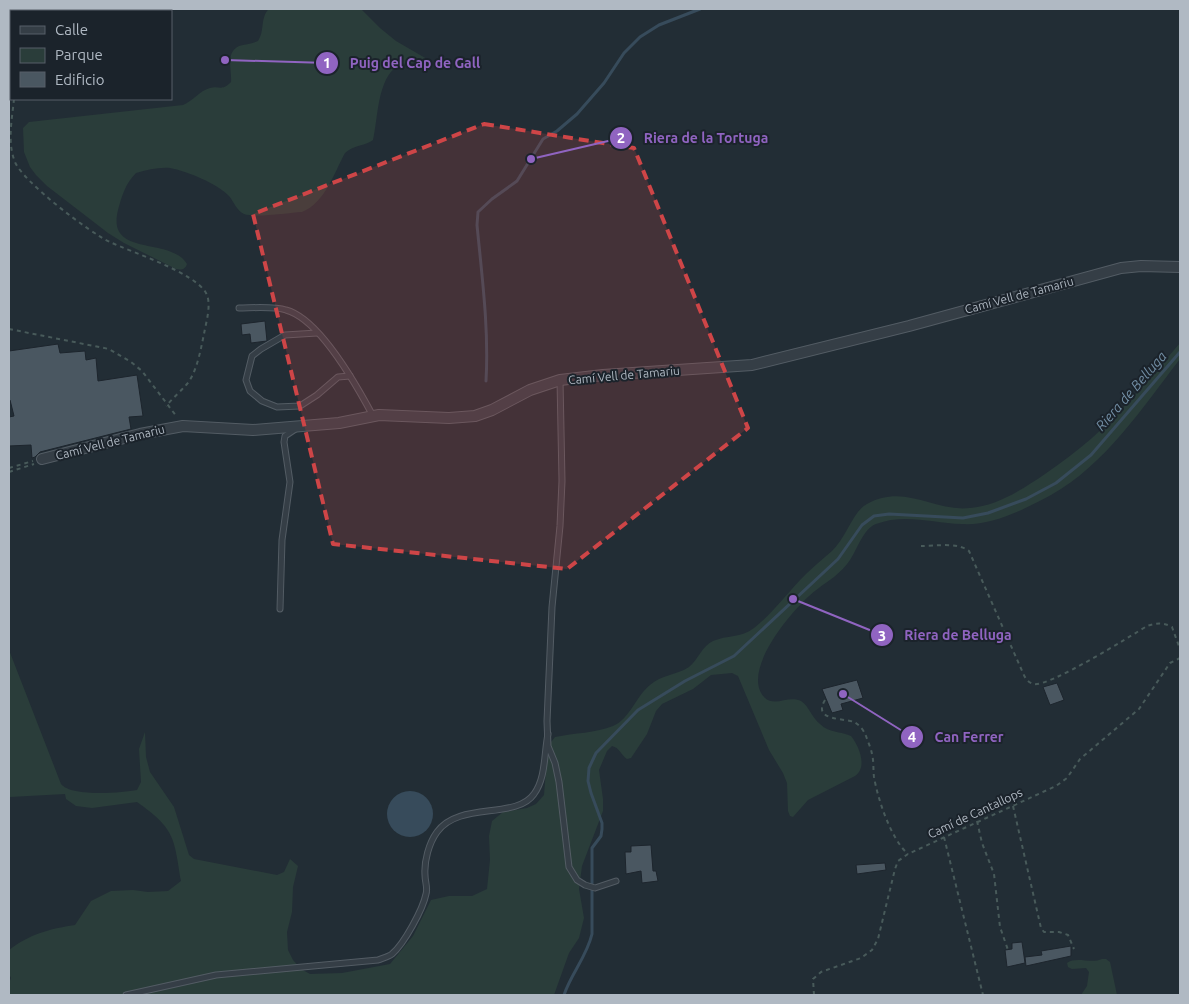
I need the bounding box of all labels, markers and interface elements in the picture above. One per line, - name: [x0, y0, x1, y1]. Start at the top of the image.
- legend: [10, 10, 172, 100]
- text: Calle: [55, 21, 88, 38]
- text: Parque: [55, 46, 103, 63]
- callout: Puig del Cap de Gall: [314, 48, 490, 77]
- text: 1: [323, 54, 331, 71]
- text: Puig del Cap de Gall: [350, 55, 480, 71]
- text: Edificio: [55, 71, 104, 88]
- callout: Riera de la Tortuga: [609, 123, 778, 152]
- text: 2: [617, 129, 625, 146]
- text: Riera de la Tortuga: [644, 130, 768, 146]
- street label: Camí Vell de Tamariu: [963, 274, 1075, 316]
- water label: Riera de Belluga: [1092, 348, 1170, 434]
- street label: Camí Vell de Tamariu: [568, 364, 680, 386]
- street label: Camí Vell de Tamariu: [54, 422, 166, 462]
- callout: Riera de Belluga: [870, 621, 1022, 650]
- text: 3: [878, 627, 886, 644]
- text: Riera de Belluga: [904, 627, 1012, 643]
- callout: Can Ferrer: [899, 723, 1013, 752]
- text: 4: [908, 728, 916, 745]
- text: Can Ferrer: [934, 729, 1004, 745]
- street label: Camí de Cantallops: [926, 785, 1024, 841]

